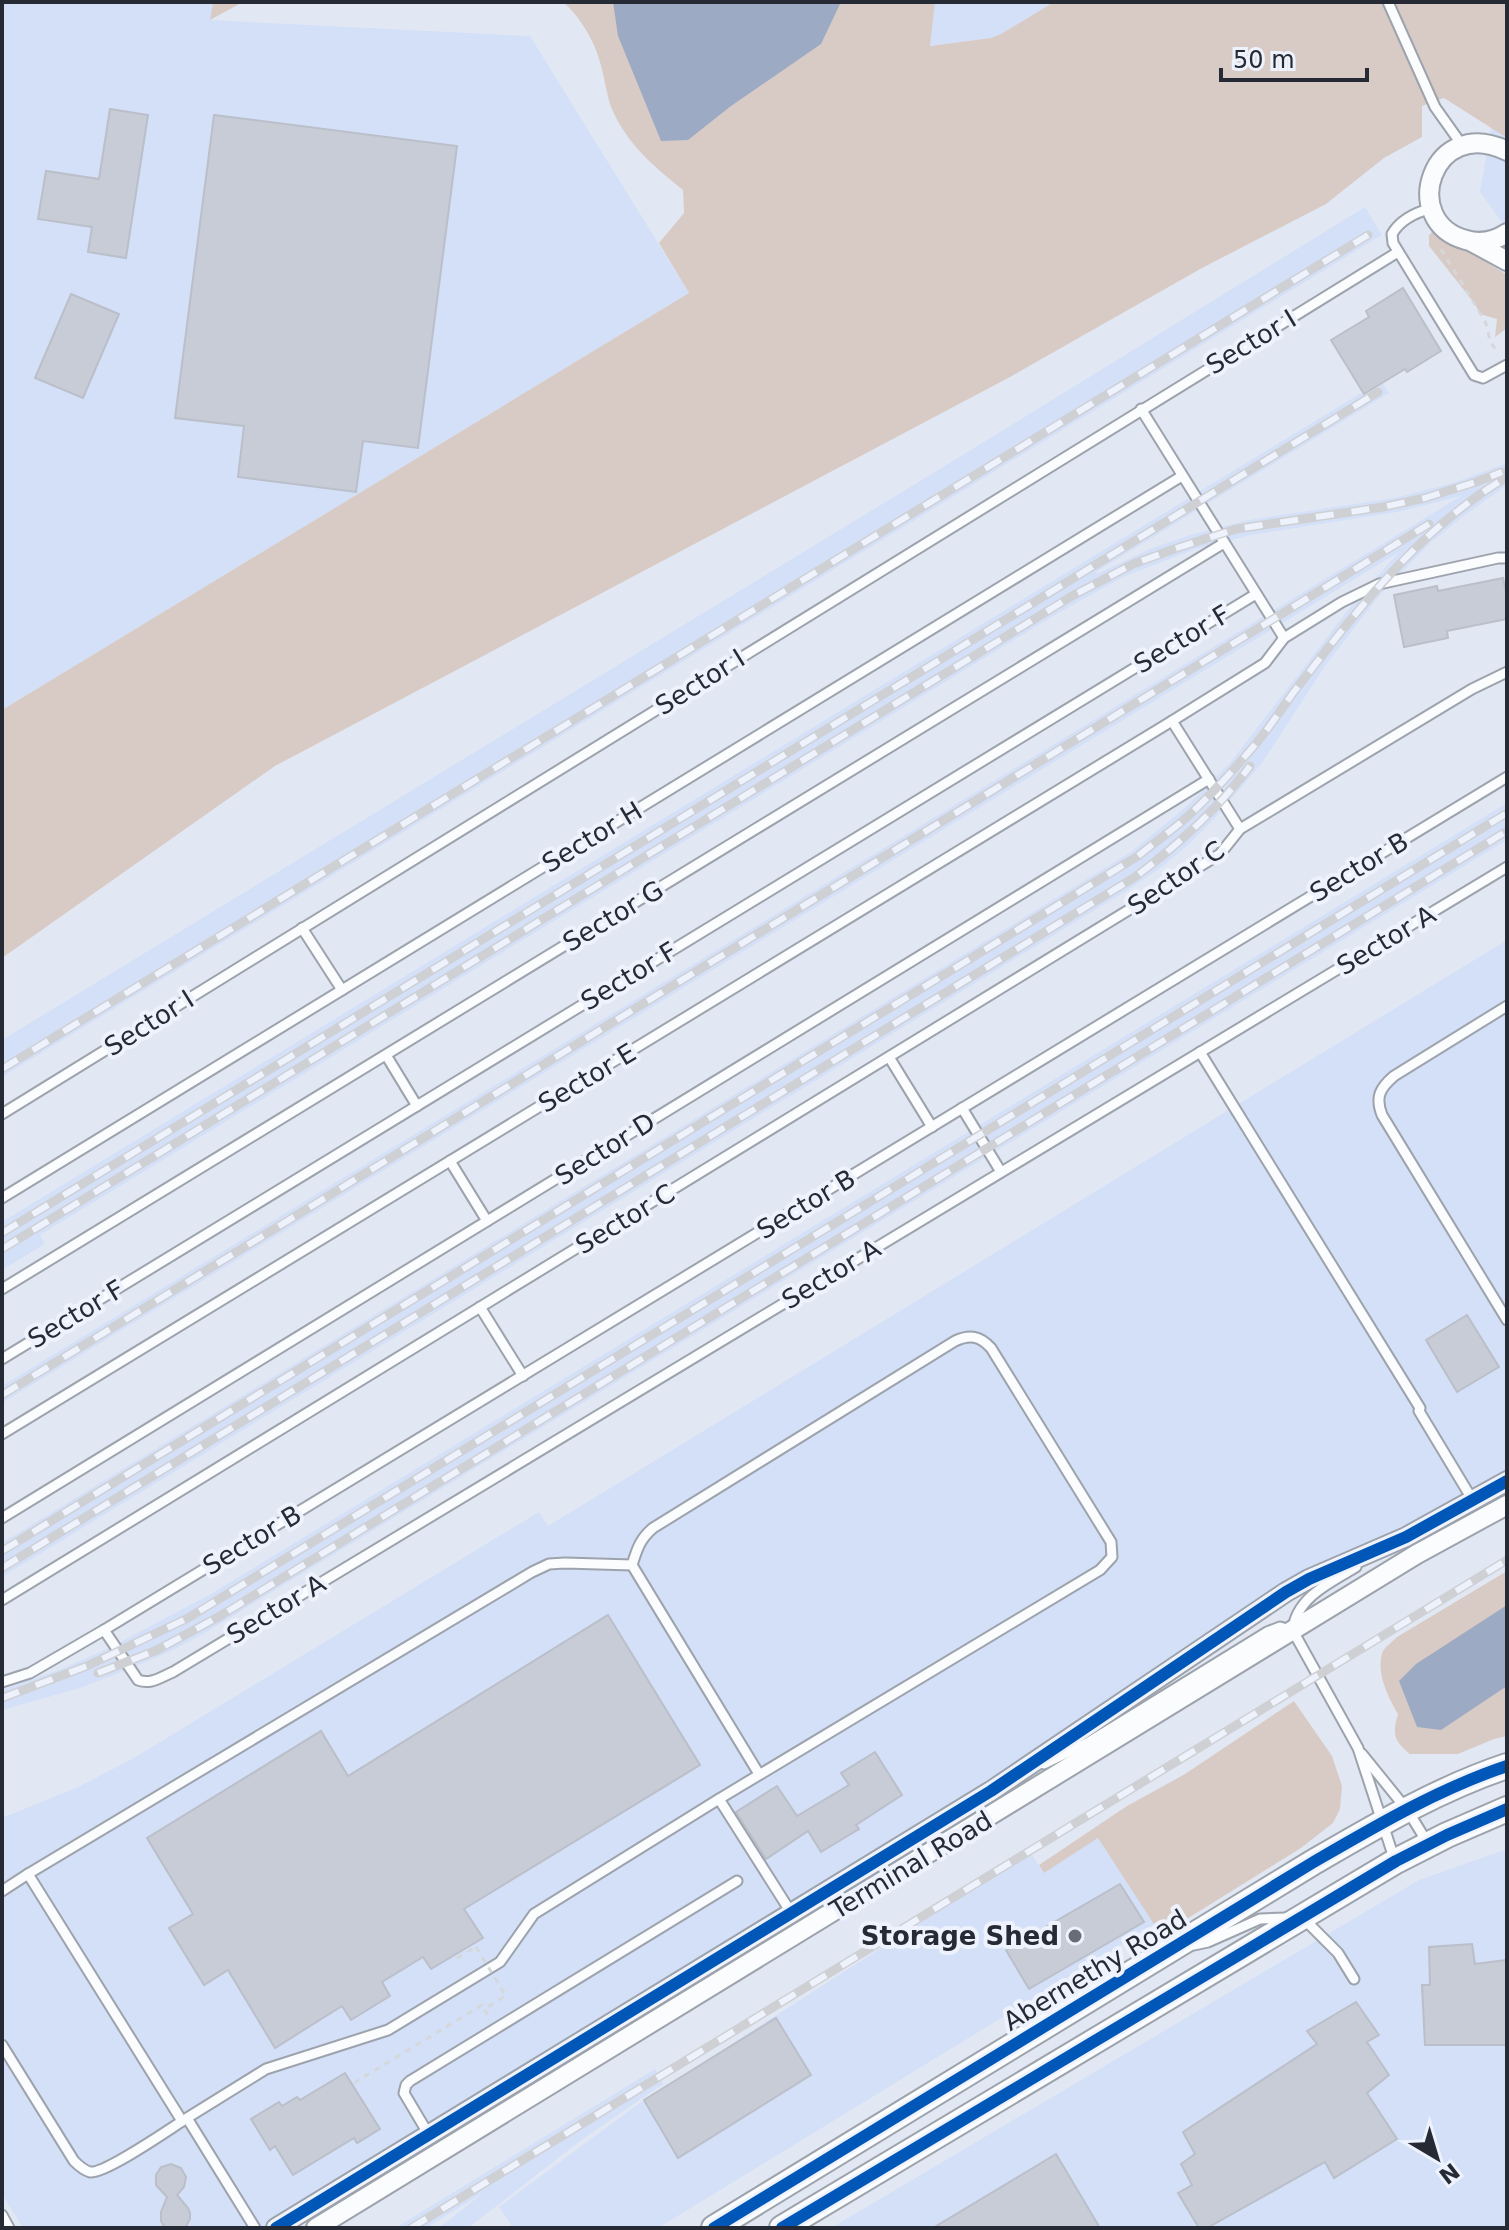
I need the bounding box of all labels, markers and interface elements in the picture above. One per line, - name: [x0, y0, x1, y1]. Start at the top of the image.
- scale bar: [1221, 32, 1367, 82]
- text: 50 m: [1233, 46, 1295, 74]
- street label: Sector I: [1201, 304, 1301, 380]
- street label: Sector F: [1128, 599, 1236, 679]
- street label: Sector I: [650, 643, 750, 721]
- street label: Sector H: [537, 795, 647, 879]
- street label: Sector B: [1304, 826, 1414, 908]
- street label: Sector C: [1122, 835, 1230, 921]
- street label: Sector G: [557, 874, 669, 958]
- street label: Sector A: [1331, 899, 1441, 981]
- street label: Sector F: [575, 936, 683, 1016]
- street label: Sector I: [99, 984, 199, 1062]
- street label: Sector E: [533, 1037, 641, 1119]
- street label: Sector D: [550, 1107, 660, 1191]
- street label: Sector B: [751, 1163, 861, 1245]
- street label: Sector C: [570, 1178, 680, 1260]
- street label: Sector A: [776, 1233, 886, 1315]
- street label: Sector F: [22, 1274, 130, 1354]
- street label: Sector B: [197, 1499, 307, 1581]
- street label: Sector A: [221, 1568, 331, 1650]
- street label: Terminal Road: [824, 1805, 997, 1926]
- street label: Abernethy Road: [998, 1903, 1192, 2037]
- place label: Storage Shed: [861, 1921, 1059, 1951]
- marker: Storage Shed: [1066, 1927, 1084, 1945]
- north arrow: [1397, 2118, 1477, 2198]
- text: N: [1434, 2158, 1464, 2189]

